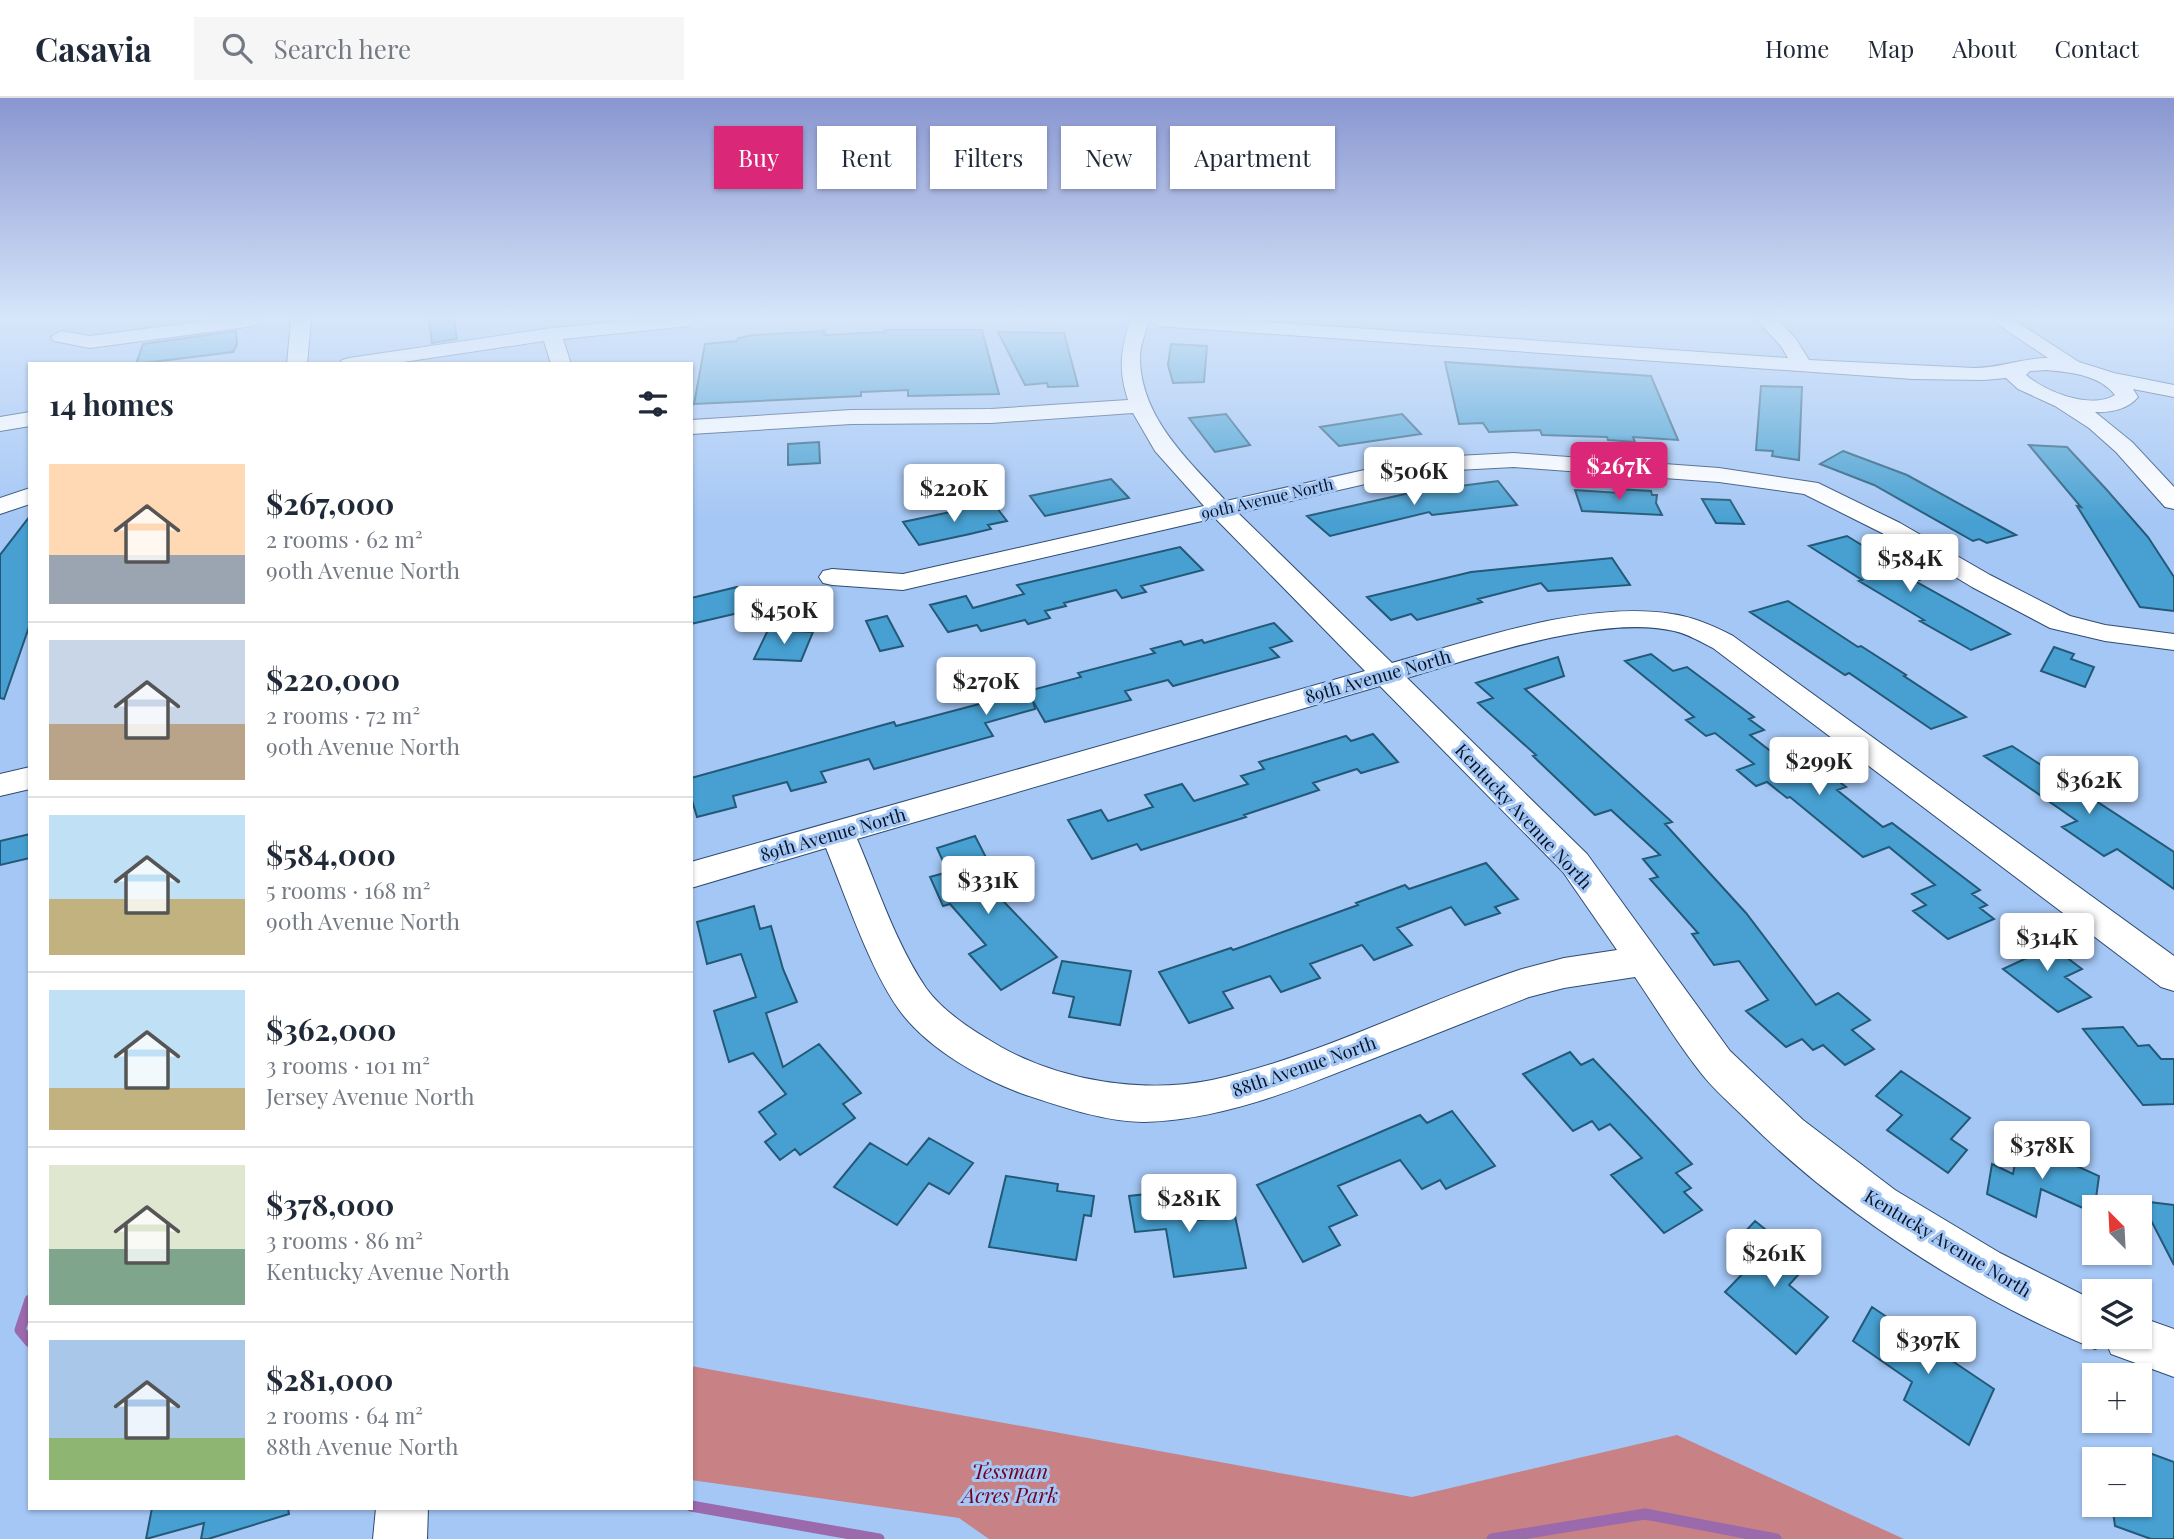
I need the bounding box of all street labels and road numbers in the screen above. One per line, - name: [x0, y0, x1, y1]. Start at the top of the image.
- street label: 90th Avenue North: [1199, 472, 1336, 523]
- street label: 89th Avenue North: [1302, 644, 1454, 708]
- street label: Kentucky Avenue North: [1450, 738, 1598, 894]
- street label: 89th Avenue North: [757, 802, 909, 866]
- street label: 88th Avenue North: [1229, 1030, 1380, 1102]
- street label: Kentucky Avenue North: [1860, 1184, 2036, 1303]

